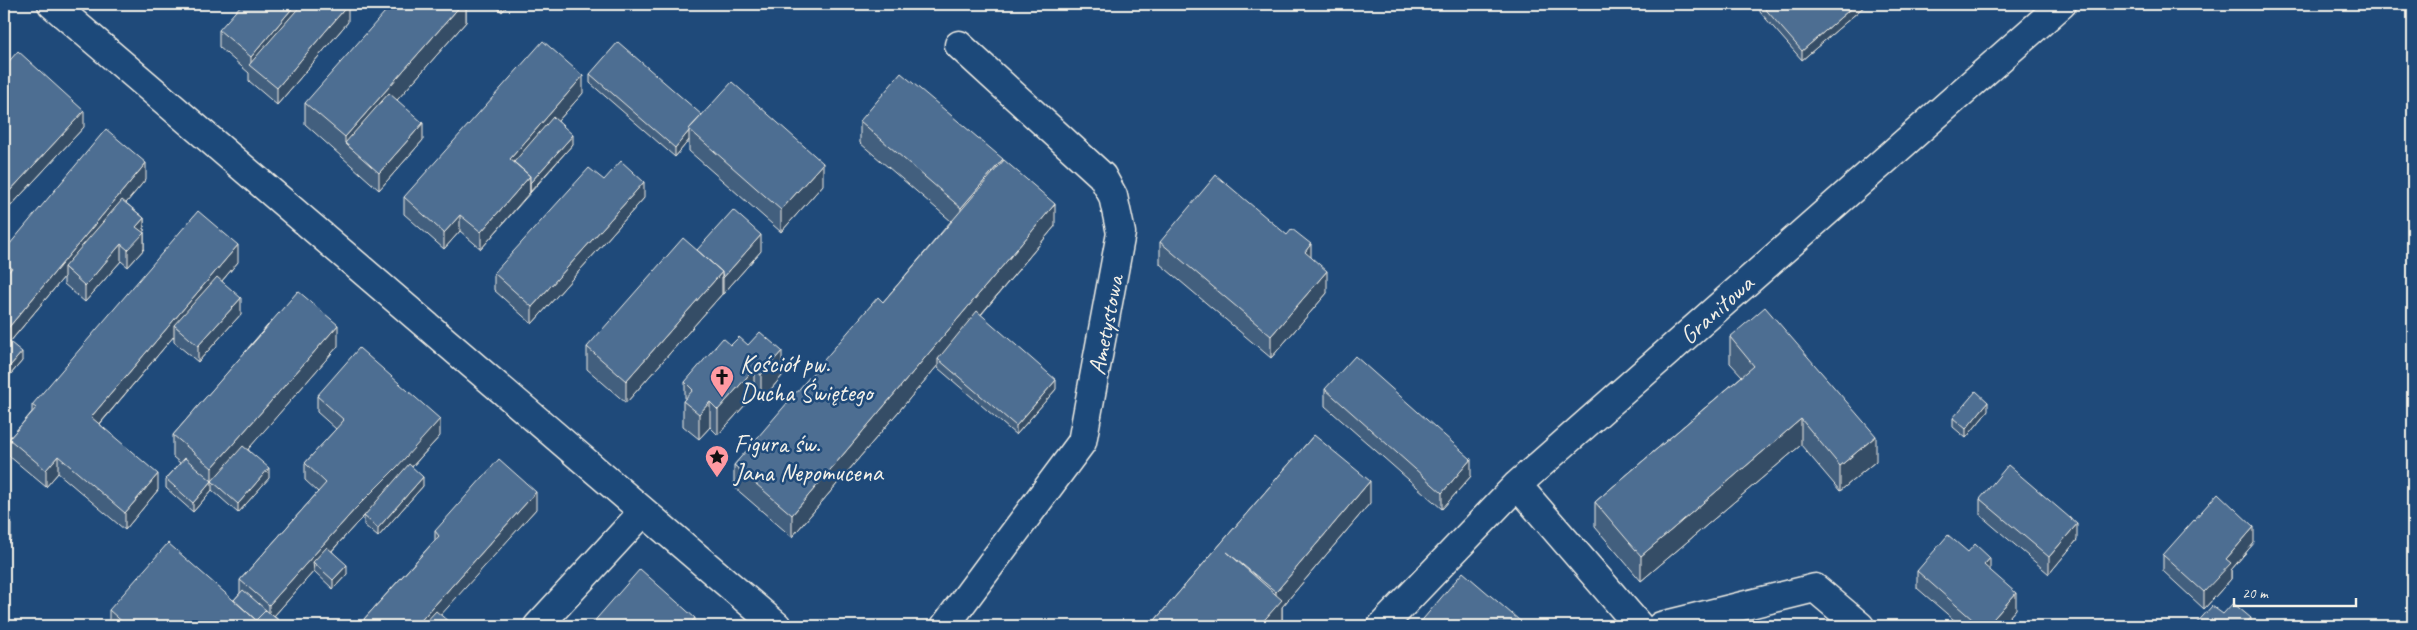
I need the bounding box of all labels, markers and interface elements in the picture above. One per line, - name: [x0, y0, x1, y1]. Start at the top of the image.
- street label: Granitowa: [1673, 267, 1762, 351]
- street label: Ametystowa: [1081, 270, 1132, 377]
- place label: Kościół pw. Ducha Świętego: [740, 348, 875, 409]
- church icon: Kościół pw. Ducha Świętego: [709, 364, 735, 398]
- place label: Figura św. Jana Nepomucena: [733, 428, 885, 489]
- place icon: Figura św. Jana Nepomucena: [704, 444, 730, 478]
- scale bar: [2234, 575, 2357, 607]
- text: 20 m: [2242, 584, 2269, 603]

